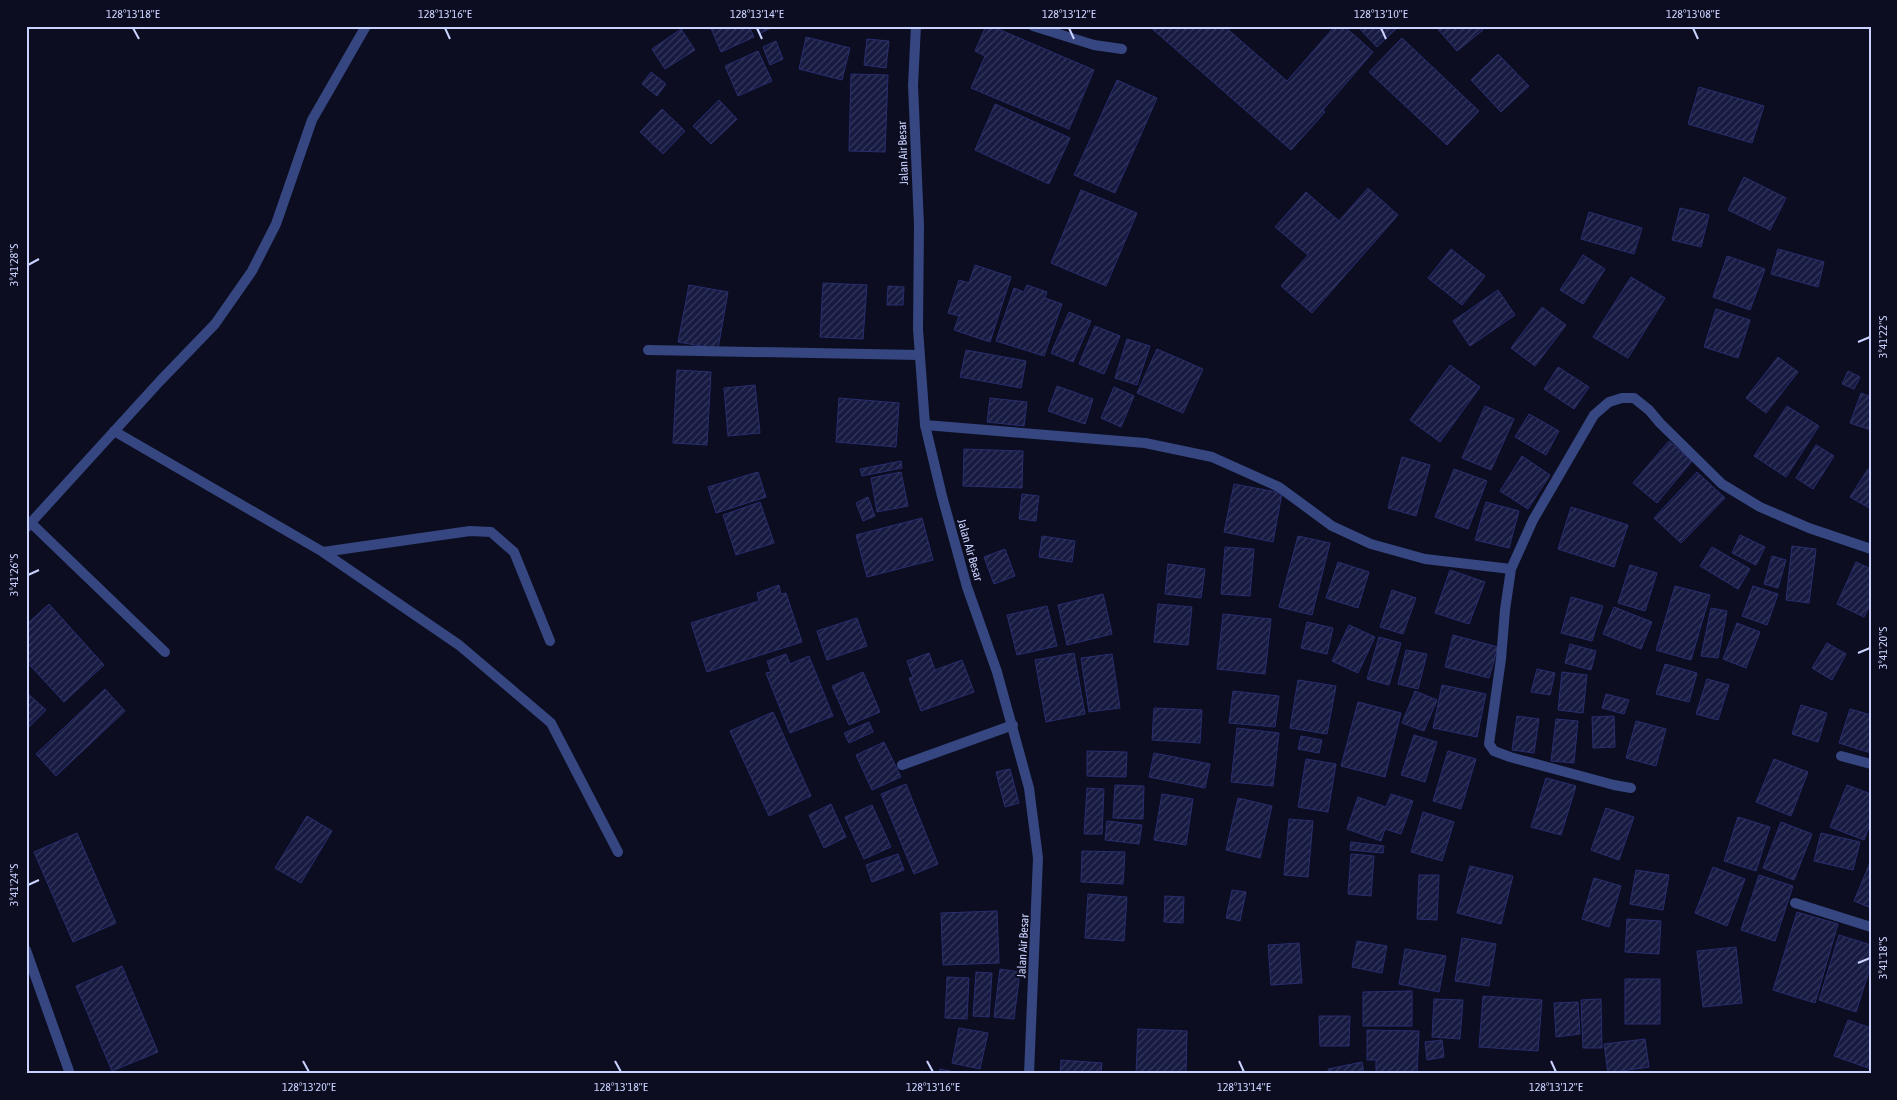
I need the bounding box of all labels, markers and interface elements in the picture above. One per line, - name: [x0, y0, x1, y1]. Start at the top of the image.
- text: 128°13'18"E: [106, 7, 160, 21]
- text: 128°13'16"E: [418, 7, 472, 21]
- text: 128°13'14"E: [730, 7, 784, 21]
- text: 128°13'12"E: [1042, 7, 1096, 21]
- text: 128°13'10"E: [1354, 7, 1408, 21]
- text: 128°13'08"E: [1666, 7, 1720, 21]
- street label: Jalan Air Besar: [895, 120, 911, 185]
- text: 3°41'28"S: [7, 244, 21, 286]
- text: 3°41'22"S: [1876, 316, 1890, 358]
- street label: Jalan Air Besar: [954, 517, 986, 583]
- text: 3°41'26"S: [7, 554, 21, 596]
- text: 3°41'20"S: [1876, 627, 1890, 669]
- text: 3°41'24"S: [7, 864, 21, 906]
- street label: Jalan Air Besar: [1014, 913, 1032, 978]
- text: 3°41'18"S: [1876, 937, 1890, 979]
- text: 128°13'20"E: [282, 1080, 336, 1094]
- text: 128°13'18"E: [594, 1080, 648, 1094]
- text: 128°13'16"E: [906, 1080, 960, 1094]
- text: 128°13'14"E: [1217, 1080, 1271, 1094]
- text: 128°13'12"E: [1529, 1080, 1583, 1094]

